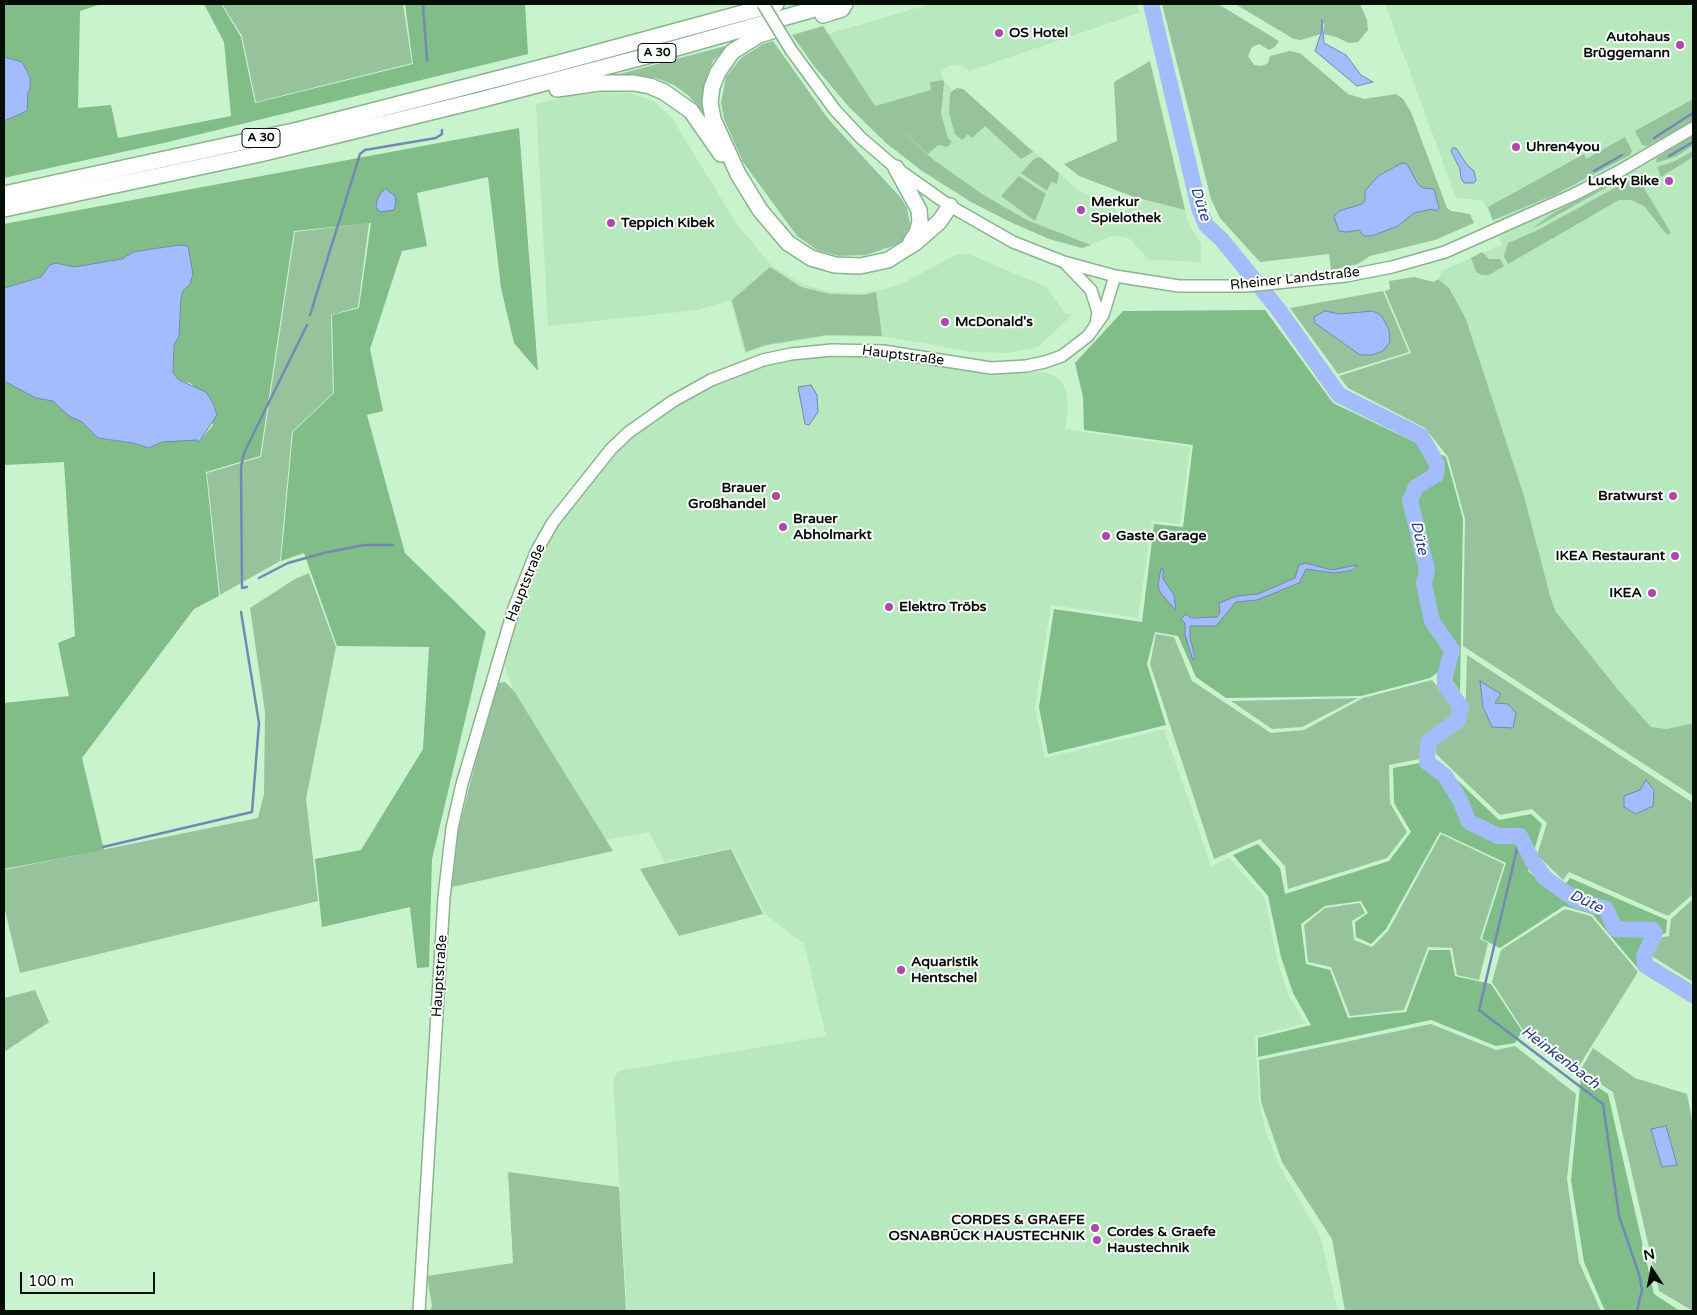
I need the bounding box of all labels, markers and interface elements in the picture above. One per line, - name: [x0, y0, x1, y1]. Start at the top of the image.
- place label: OS Hotel: [1009, 25, 1068, 41]
- marker: OS Hotel: [993, 27, 1005, 39]
- place label: Autohaus Brüggemann: [1583, 29, 1670, 62]
- marker: Autohaus Brüggemann: [1674, 39, 1686, 51]
- road number: A 30: [638, 44, 676, 62]
- road number: A 30: [242, 128, 280, 148]
- place label: Uhren4you: [1526, 139, 1600, 155]
- marker: Uhren4you: [1510, 141, 1522, 153]
- place label: Lucky Bike: [1588, 173, 1659, 189]
- marker: Lucky Bike: [1663, 175, 1675, 187]
- water label: Düte: [1186, 185, 1214, 223]
- place label: Merkur Spielothek: [1091, 194, 1161, 226]
- marker: Merkur Spielothek: [1075, 204, 1087, 216]
- place label: Teppich Kibek: [621, 215, 715, 231]
- marker: Teppich Kibek: [605, 217, 617, 229]
- street label: Rheiner Landstraße: [1229, 264, 1361, 294]
- place label: McDonald's: [955, 314, 1033, 330]
- marker: McDonald's: [939, 316, 951, 328]
- street label: Hauptstraße: [861, 343, 945, 369]
- place label: Brauer Großhandel: [688, 480, 766, 512]
- place label: Bratwurst: [1598, 488, 1663, 504]
- marker: Brauer Großhandel: [770, 490, 782, 502]
- marker: Bratwurst: [1667, 490, 1679, 502]
- place label: Brauer Abholmarkt: [793, 511, 872, 544]
- water label: Düte: [1406, 519, 1432, 557]
- marker: Brauer Abholmarkt: [777, 521, 789, 533]
- place label: Gaste Garage: [1116, 528, 1206, 544]
- marker: Gaste Garage: [1100, 530, 1112, 542]
- street label: Hauptstraße: [503, 542, 549, 624]
- place label: IKEA Restaurant: [1555, 548, 1665, 564]
- marker: IKEA Restaurant: [1669, 550, 1681, 562]
- place label: IKEA: [1609, 585, 1642, 601]
- marker: IKEA: [1646, 587, 1658, 599]
- place label: Elektro Tröbs: [899, 599, 987, 615]
- marker: Elektro Tröbs: [883, 601, 895, 613]
- water label: Düte: [1567, 887, 1605, 917]
- street label: Hauptstraße: [429, 934, 451, 1018]
- place label: Aquaristik Hentschel: [911, 954, 978, 986]
- marker: Aquaristik Hentschel: [895, 964, 907, 976]
- water label: Heinkenbach: [1517, 1023, 1603, 1093]
- place label: CORDES & GRAEFE OSNABRÜCK HAUSTECHNIK: [889, 1212, 1085, 1244]
- marker: CORDES & GRAEFE OSNABRÜCK HAUSTECHNIK: [1089, 1222, 1101, 1234]
- place label: Cordes & Graefe Haustechnik: [1107, 1224, 1216, 1256]
- marker: Cordes & Graefe Haustechnik: [1091, 1234, 1103, 1246]
- north arrow: [1627, 1245, 1677, 1295]
- text: N: [1642, 1245, 1656, 1264]
- scale bar: [22, 1262, 158, 1294]
- text: 100 m: [28, 1272, 74, 1290]

